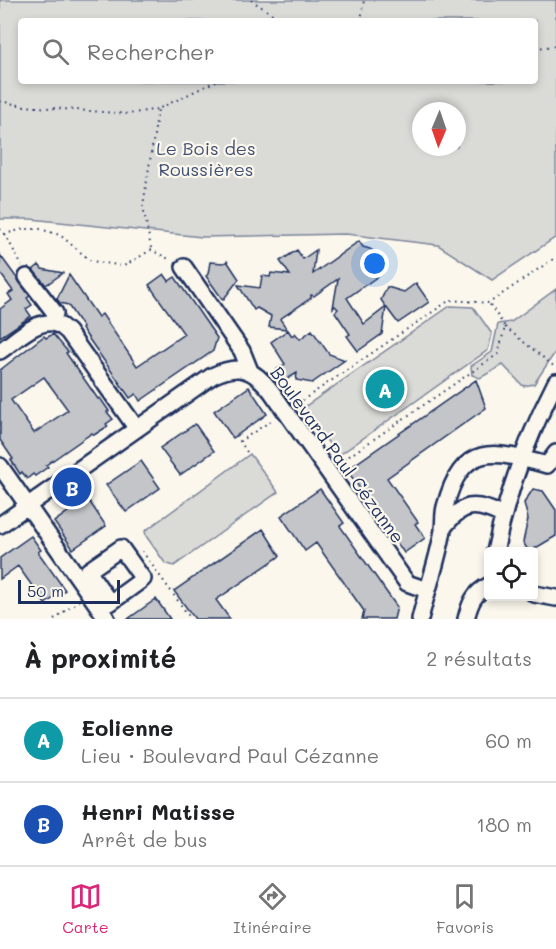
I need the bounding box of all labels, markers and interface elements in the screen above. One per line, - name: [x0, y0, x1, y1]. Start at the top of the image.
- search box: [18, 18, 538, 84]
- icon: search: [39, 35, 72, 68]
- text: Rechercher: [87, 37, 215, 66]
- north arrow: [412, 102, 466, 156]
- park label: Le Bois des Roussières: [156, 136, 256, 181]
- your location: [360, 249, 389, 278]
- street label: Boulevard Paul Cézanne: [266, 361, 410, 548]
- pin: A: [366, 366, 404, 412]
- pin: B: [52, 464, 92, 510]
- map controls: [484, 547, 538, 601]
- button: locate: [484, 547, 538, 601]
- scale bar: [18, 577, 120, 604]
- text: 50 m: [27, 580, 64, 601]
- text: À proximité: [24, 641, 176, 675]
- text: 2 résultats: [426, 645, 532, 671]
- text: Eolienne: [81, 713, 173, 742]
- text: A: [37, 727, 50, 753]
- text: 60 m: [485, 727, 532, 753]
- text: Lieu · Boulevard Paul Cézanne: [81, 742, 379, 768]
- text: Henri Matisse: [81, 797, 235, 826]
- text: B: [37, 811, 50, 837]
- text: 180 m: [476, 811, 532, 837]
- text: Arrêt de bus: [81, 826, 207, 852]
- tab: Carte: [62, 880, 109, 937]
- tab: Itinéraire: [233, 880, 312, 937]
- tab: Favoris: [436, 880, 494, 937]

